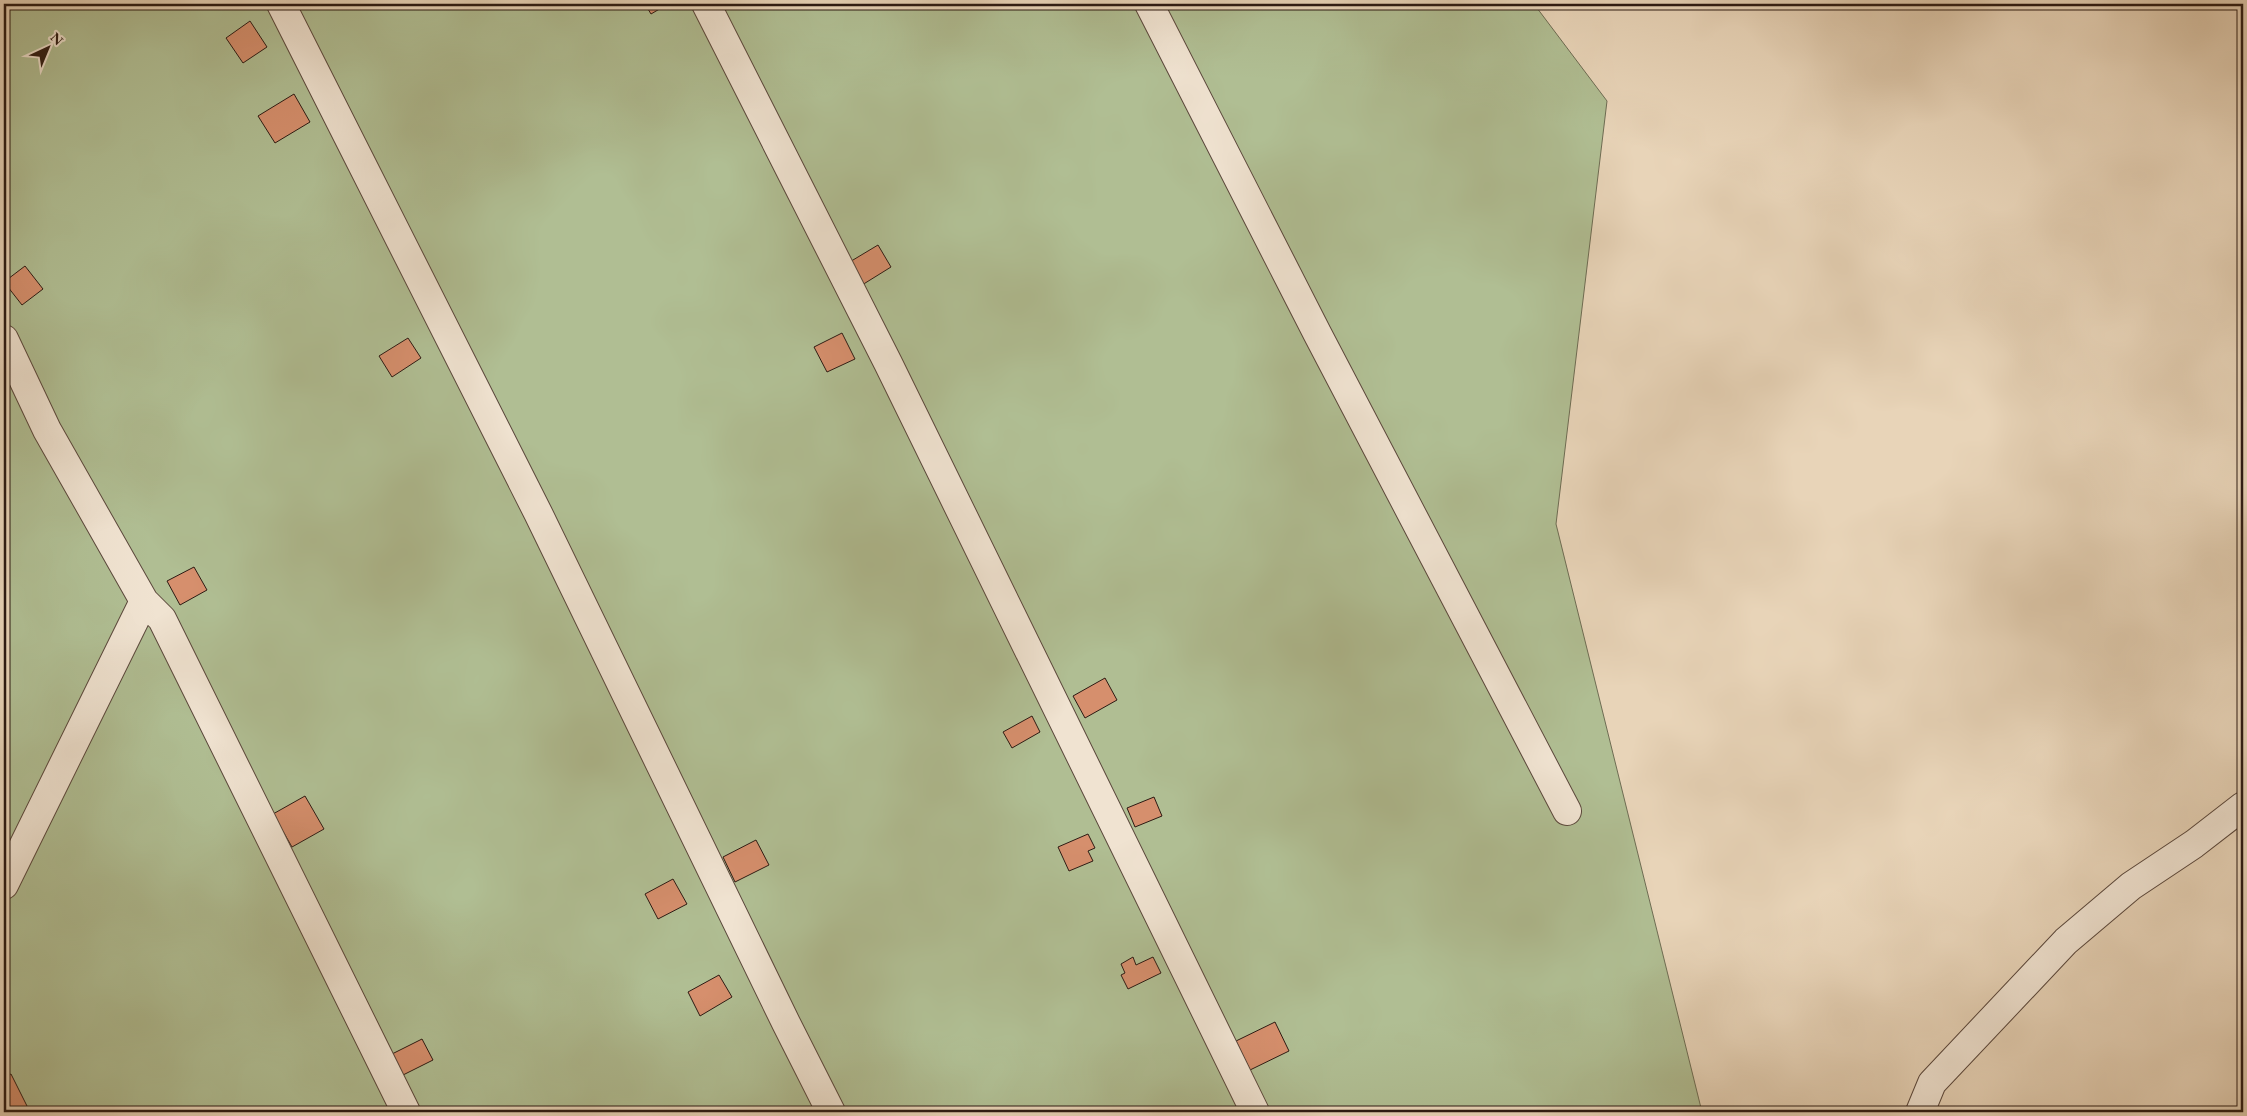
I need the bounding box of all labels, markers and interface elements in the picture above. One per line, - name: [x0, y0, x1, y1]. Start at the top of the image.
- north arrow: [22, 22, 72, 72]
- text: N: [47, 28, 68, 50]

